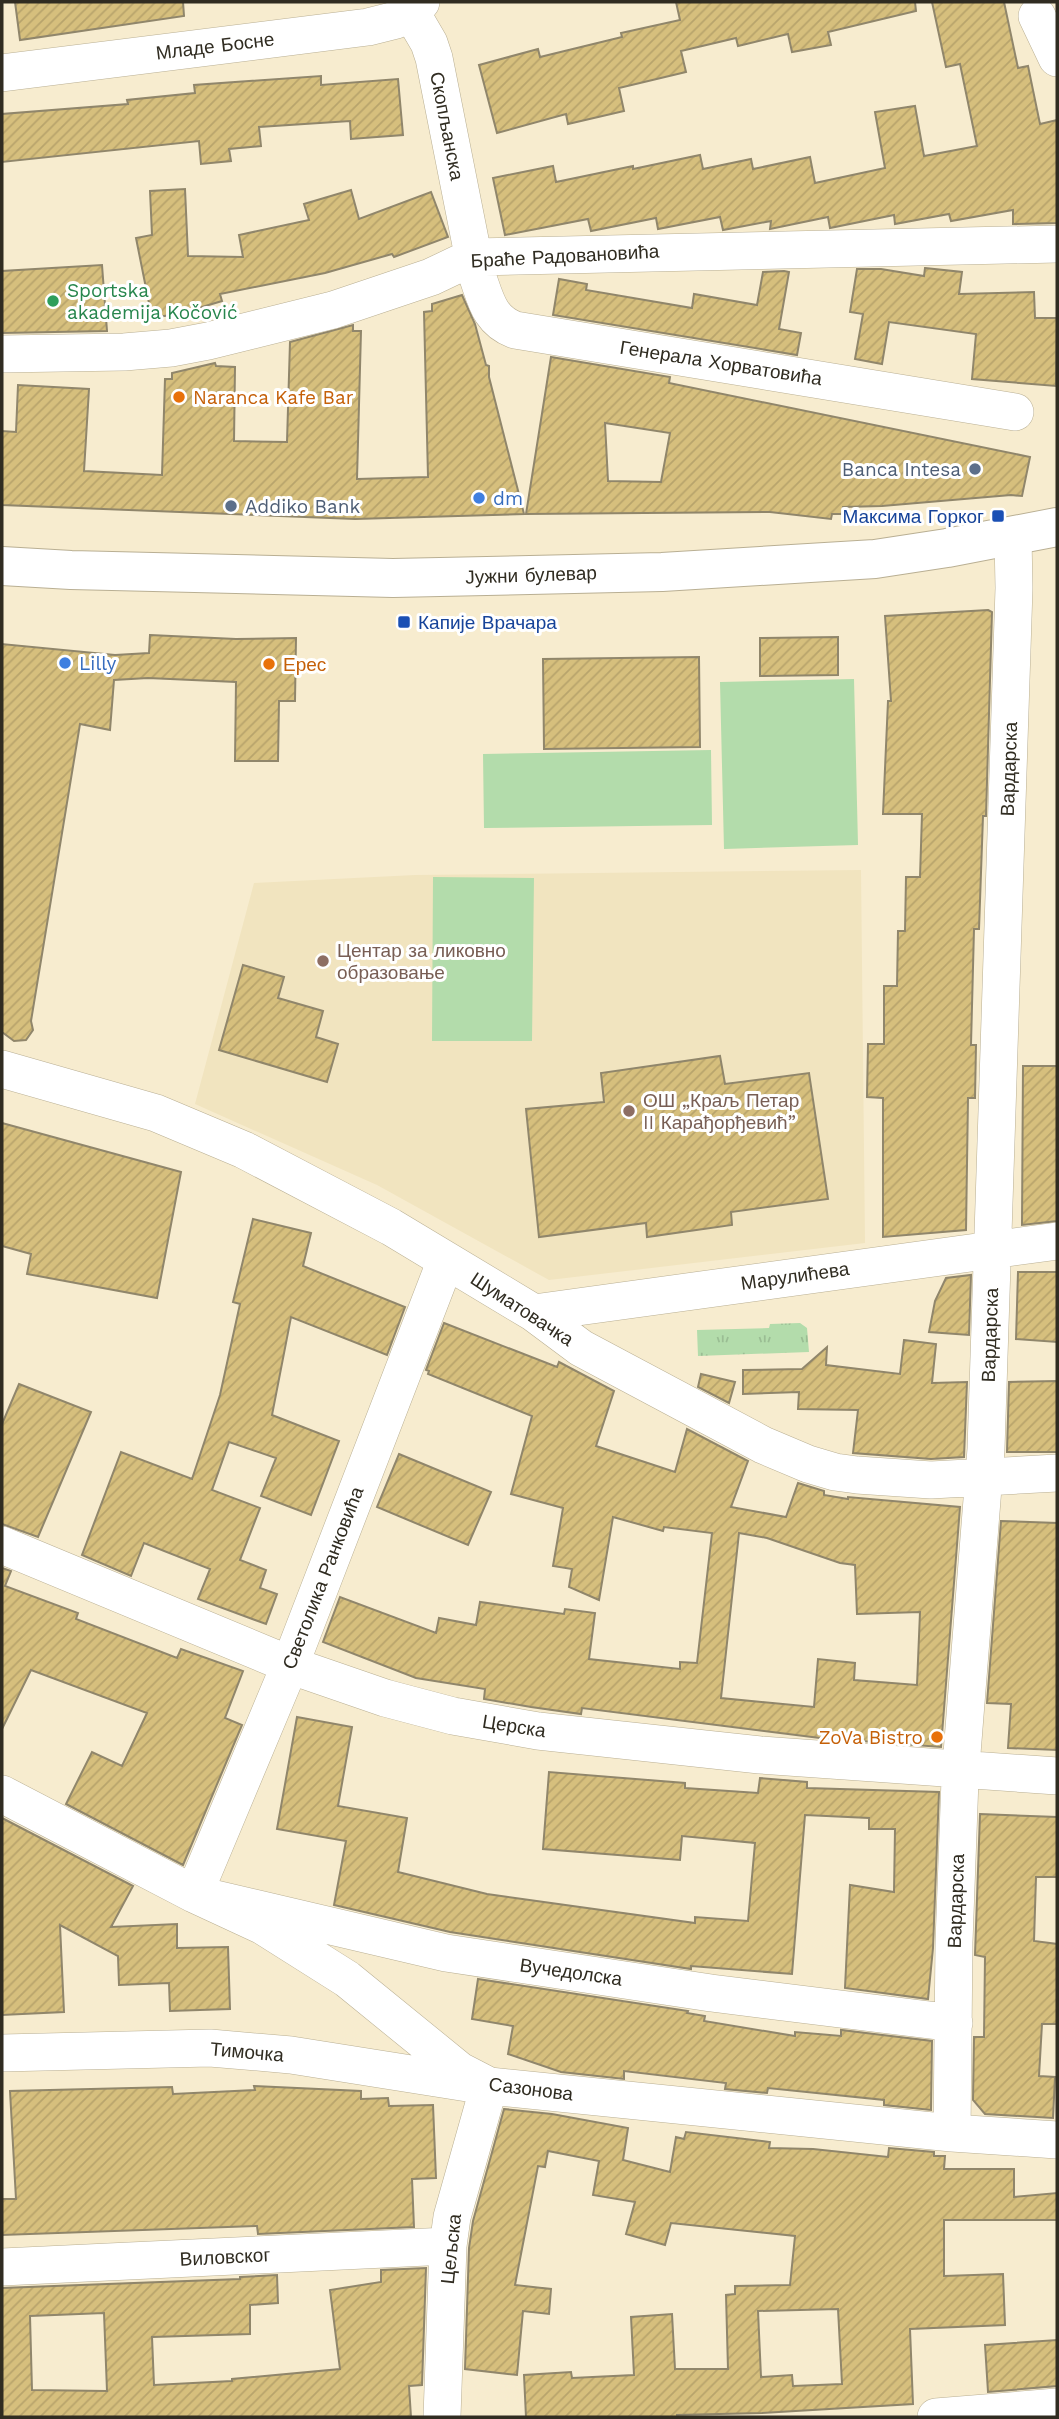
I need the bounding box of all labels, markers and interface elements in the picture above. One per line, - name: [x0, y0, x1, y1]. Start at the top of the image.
- street label: Младе Босне: [154, 27, 276, 65]
- street label: Скопљанска: [425, 70, 469, 183]
- street label: Браће Радовановића: [470, 240, 660, 272]
- place label: Sportska akademija Kočović: [67, 279, 238, 324]
- marker: Sportska akademija Kočović: [45, 293, 61, 309]
- street label: Генерала Хорватовића: [618, 336, 824, 390]
- place label: Naranca Kafe Bar: [193, 386, 354, 409]
- marker: Naranca Kafe Bar: [171, 389, 187, 405]
- place label: Banca Intesa: [842, 458, 961, 481]
- marker: Banca Intesa: [967, 461, 983, 477]
- place label: dm: [493, 487, 523, 510]
- marker: dm: [471, 490, 487, 506]
- place label: Addiko Bank: [245, 495, 360, 518]
- marker: Addiko Bank: [223, 498, 239, 514]
- place label: Максима Горког: [842, 505, 984, 528]
- marker: Максима Горког: [990, 508, 1006, 524]
- street label: Јужни булевар: [465, 561, 597, 589]
- place label: Капије Врачара: [418, 611, 557, 634]
- marker: Капије Врачара: [396, 614, 412, 630]
- place label: Lilly: [79, 652, 117, 675]
- place label: Ерес: [283, 653, 326, 676]
- marker: Lilly: [57, 655, 73, 671]
- marker: Ерес: [261, 656, 277, 672]
- street label: Вардарска: [996, 721, 1022, 817]
- place label: Центар за ликовно образовање: [337, 939, 506, 984]
- marker: Центар за ликовно образовање: [315, 953, 331, 969]
- place label: ОШ „Краљ Петар II Карађорђевић”: [643, 1089, 799, 1134]
- marker: ОШ „Краљ Петар II Карађорђевић”: [621, 1103, 637, 1119]
- street label: Марулићева: [739, 1257, 851, 1295]
- street label: Шуматовачка: [466, 1267, 578, 1351]
- street label: Вардарска: [977, 1287, 1003, 1383]
- street label: Светолика Ранковића: [278, 1483, 369, 1673]
- street label: Церска: [481, 1710, 548, 1742]
- place label: ZoVa Bistro: [819, 1726, 923, 1749]
- marker: ZoVa Bistro: [929, 1729, 945, 1745]
- street label: Вардарска: [943, 1853, 969, 1949]
- street label: Вучедолска: [518, 1953, 624, 1991]
- street label: Тимочка: [209, 2037, 285, 2067]
- street label: Сазонова: [487, 2072, 575, 2106]
- street label: Цељска: [436, 2212, 466, 2285]
- street label: Виловског: [179, 2243, 271, 2271]

